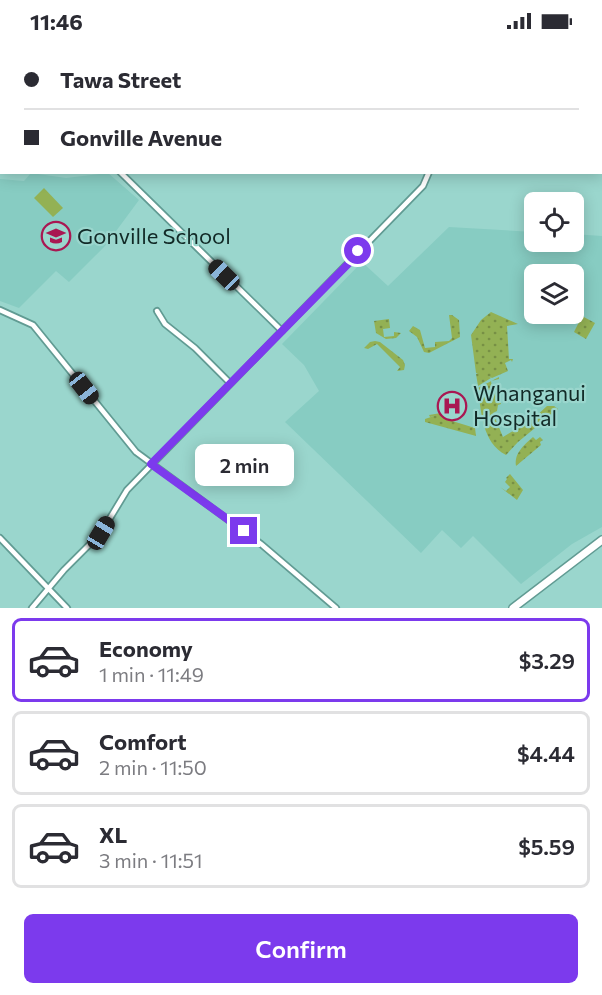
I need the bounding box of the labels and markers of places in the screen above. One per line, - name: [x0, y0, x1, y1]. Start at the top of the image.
- school or university icon: Gonville School: [40, 220, 72, 252]
- place label: Gonville School: [77, 222, 231, 249]
- place label: Whanganui Hospital: [473, 379, 586, 431]
- hospital icon: Whanganui Hospital: [436, 390, 468, 422]

